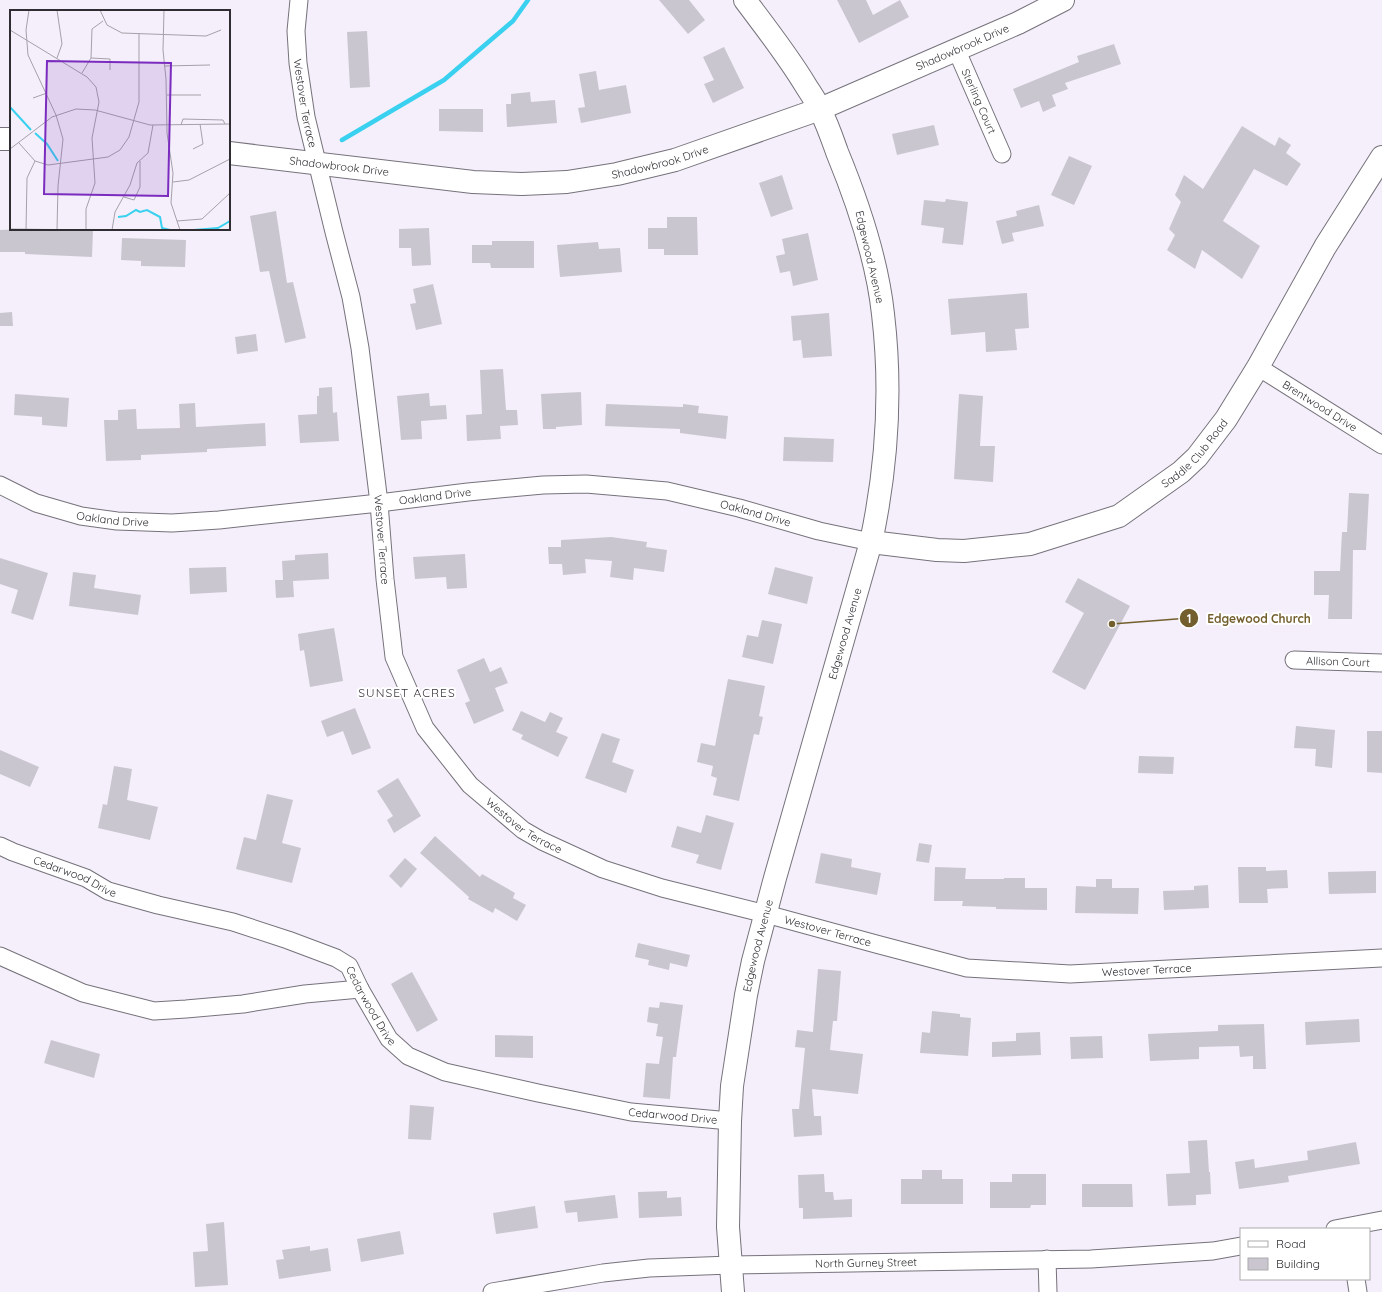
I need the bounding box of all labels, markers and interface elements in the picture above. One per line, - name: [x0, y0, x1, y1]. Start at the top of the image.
- inset map: [10, 10, 230, 230]
- street label: Shadowbrook Drive: [914, 21, 1011, 74]
- street label: Westover Terrace: [290, 58, 320, 149]
- street label: Sterling Court: [959, 67, 999, 136]
- street label: Shadowbrook Drive: [610, 142, 710, 182]
- street label: Shadowbrook Drive: [289, 153, 390, 179]
- street label: Edgewood Avenue: [853, 209, 887, 305]
- street label: Brentwood Drive: [1280, 377, 1360, 435]
- street label: Saddle Club Road: [1159, 416, 1231, 491]
- street label: Oakland Drive: [398, 485, 472, 507]
- street label: Westover Terrace: [371, 494, 393, 585]
- street label: Oakland Drive: [719, 497, 792, 530]
- street label: Oakland Drive: [75, 508, 149, 529]
- street label: Edgewood Avenue: [825, 586, 865, 681]
- callout: Edgewood Church: [1179, 606, 1319, 630]
- text: 1: [1187, 611, 1191, 626]
- text: Edgewood Church: [1207, 611, 1311, 626]
- street label: Allison Court: [1306, 653, 1370, 670]
- district label: SUNSET ACRES: [358, 685, 456, 700]
- street label: Westover Terrace: [483, 794, 564, 856]
- street label: Cedarwood Drive: [31, 853, 118, 900]
- street label: Edgewood Avenue: [740, 898, 776, 993]
- street label: Westover Terrace: [783, 912, 873, 949]
- street label: Westover Terrace: [1101, 961, 1192, 979]
- street label: Cedarwood Drive: [343, 964, 399, 1049]
- street label: Cedarwood Drive: [628, 1105, 718, 1127]
- legend: [1240, 1228, 1370, 1280]
- text: Road: [1276, 1236, 1306, 1251]
- street label: North Gurney Street: [815, 1255, 917, 1271]
- text: Building: [1276, 1256, 1320, 1271]

